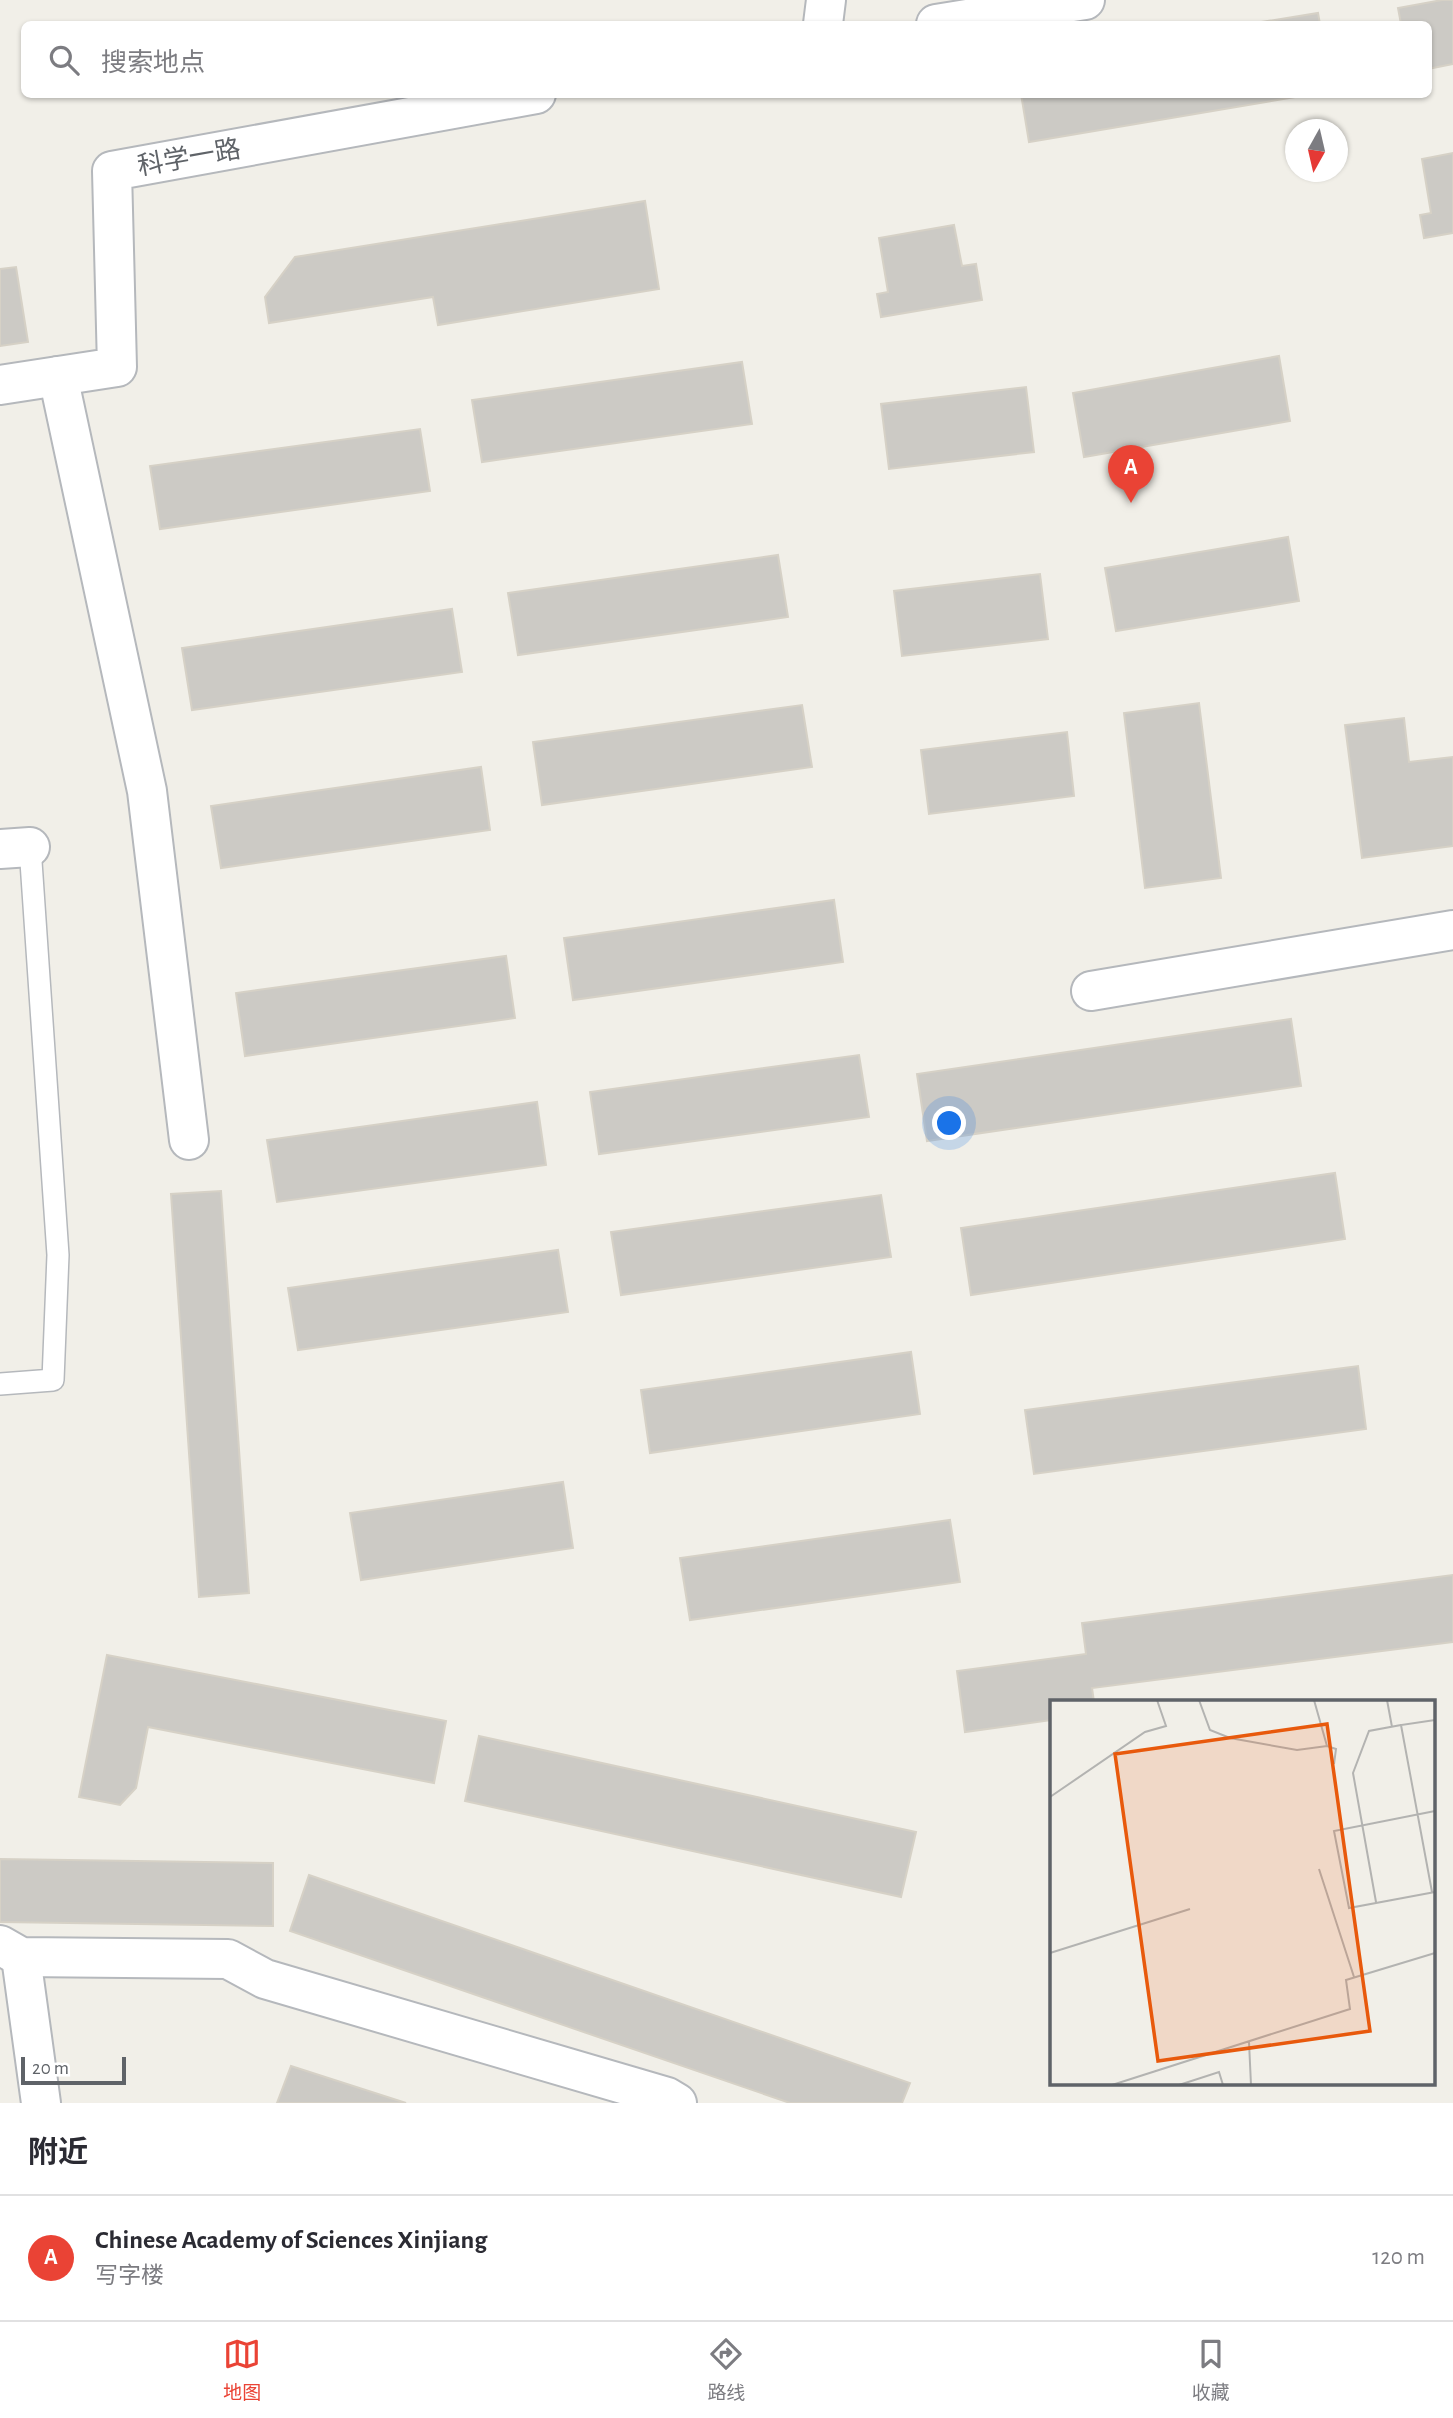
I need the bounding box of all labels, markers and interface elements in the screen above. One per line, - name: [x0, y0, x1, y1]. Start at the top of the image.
- search box: [21, 21, 1432, 98]
- icon: search: [45, 41, 83, 79]
- text: 搜索地点: [101, 50, 205, 76]
- north arrow: [1285, 119, 1348, 182]
- street label: 科学一路: [135, 134, 243, 180]
- pin: A: [1108, 445, 1154, 503]
- your location: [932, 1106, 966, 1140]
- inset map: [1050, 1700, 1436, 2086]
- scale bar: [21, 2054, 126, 2086]
- text: 20 m: [32, 2059, 69, 2078]
- text: 附近: [28, 2138, 88, 2168]
- text: Chinese Academy of Sciences Xinjiang: [95, 2227, 487, 2253]
- text: A: [44, 2246, 58, 2269]
- text: 120 m: [1372, 2246, 1425, 2269]
- text: 写字楼: [95, 2265, 164, 2288]
- tab: 地图: [223, 2335, 261, 2405]
- tab: 路线: [707, 2335, 746, 2405]
- tab: 收藏: [1192, 2335, 1230, 2405]

